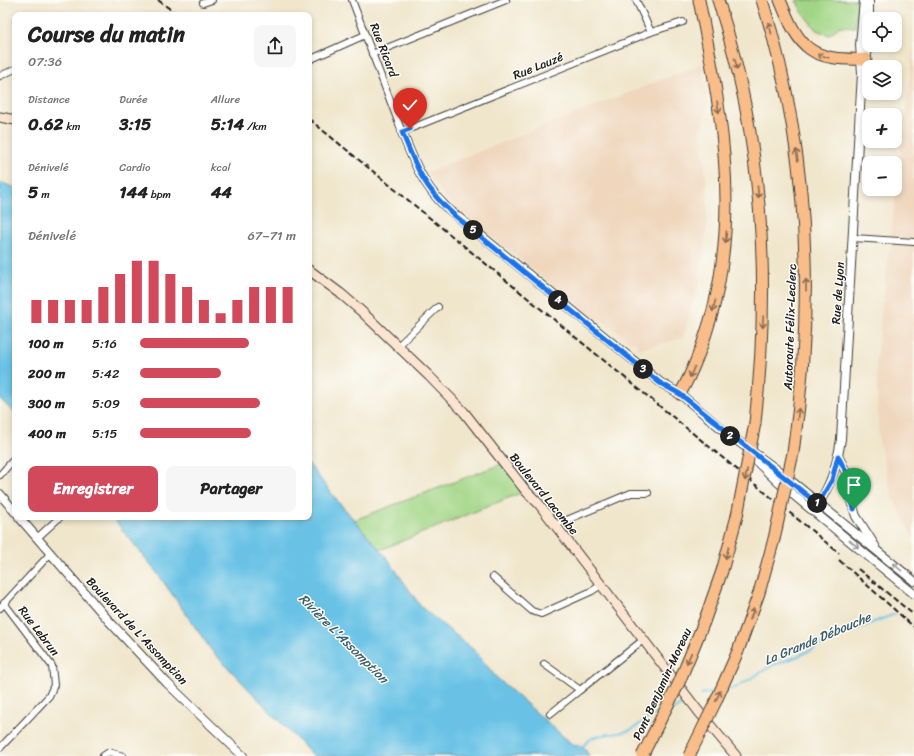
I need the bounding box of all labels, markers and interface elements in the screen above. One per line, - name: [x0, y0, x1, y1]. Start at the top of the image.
- map controls: [862, 12, 902, 196]
- button: locate: [862, 12, 902, 52]
- text: Course du matin: [28, 15, 185, 54]
- street label: Rue Ricard: [364, 20, 405, 81]
- one-way arrow: [766, 22, 774, 35]
- button: share: [254, 25, 296, 67]
- street label: Rue Lauzé: [509, 46, 567, 86]
- text: 07:36: [28, 50, 62, 73]
- one-way arrow: [817, 51, 829, 59]
- one-way arrow: [733, 57, 741, 70]
- button: layers: [862, 60, 902, 100]
- pin: [393, 88, 427, 129]
- text: Distance: [28, 90, 70, 109]
- text: Durée: [119, 90, 148, 109]
- text: Allure: [211, 90, 240, 109]
- icon: check: [399, 94, 421, 116]
- one-way arrow: [714, 100, 722, 113]
- button: +: [862, 108, 902, 148]
- text: 0.62: [28, 109, 63, 139]
- text: 3:15: [119, 109, 151, 139]
- text: 5:14: [211, 109, 244, 139]
- text: km: [63, 117, 81, 136]
- text: /km: [244, 117, 267, 136]
- one-way arrow: [793, 149, 800, 162]
- button: −: [862, 156, 902, 196]
- text: Dénivelé: [28, 158, 69, 177]
- text: Cardio: [119, 158, 151, 177]
- text: kcal: [211, 158, 231, 177]
- text: 5: [28, 177, 38, 207]
- text: 144: [119, 177, 148, 207]
- text: 44: [211, 177, 232, 207]
- text: m: [38, 185, 50, 204]
- text: bpm: [148, 185, 171, 204]
- one-way arrow: [755, 185, 762, 198]
- pin: 5: [463, 220, 483, 240]
- text: 5: [470, 220, 476, 239]
- text: Dénivelé: [28, 224, 76, 247]
- text: 67–71 m: [247, 224, 296, 247]
- one-way arrow: [722, 230, 729, 243]
- street label: Rue de Lyon: [825, 261, 851, 325]
- street label: Autoroute Félix-Leclerc: [777, 263, 803, 392]
- one-way arrow: [802, 279, 810, 292]
- pin: 4: [548, 290, 568, 310]
- text: 4: [555, 290, 561, 309]
- one-way arrow: [710, 299, 717, 312]
- one-way arrow: [760, 315, 767, 328]
- text: 100 m: [28, 332, 63, 355]
- text: 5:16: [92, 332, 117, 355]
- pin: 3: [633, 359, 653, 379]
- text: 3: [640, 359, 646, 378]
- text: 200 m: [28, 362, 65, 385]
- text: 5:42: [92, 362, 120, 385]
- one-way arrow: [687, 365, 695, 377]
- text: 300 m: [28, 392, 65, 415]
- text: 5:09: [92, 392, 120, 415]
- one-way arrow: [794, 408, 802, 421]
- text: 400 m: [28, 422, 66, 445]
- text: 5:15: [92, 422, 117, 445]
- pin: 2: [720, 426, 740, 446]
- text: 2: [727, 426, 733, 445]
- street label: Boulevard Lacombe: [504, 448, 584, 540]
- button: Enregistrer: [28, 466, 158, 512]
- button: Partager: [166, 466, 296, 512]
- one-way arrow: [742, 468, 750, 481]
- pin: [837, 468, 871, 509]
- icon: arrive: [843, 474, 865, 496]
- pin: 1: [807, 493, 827, 513]
- text: 1: [815, 493, 819, 512]
- one-way arrow: [849, 540, 860, 549]
- one-way arrow: [723, 547, 730, 560]
- one-way arrow: [892, 562, 903, 571]
- street label: Boulevard de L'Assomption: [81, 572, 194, 691]
- water label: Rivière L'Assomption: [293, 588, 395, 690]
- street label: Rue Lebrun: [13, 601, 66, 661]
- water label: La Grande Débouche: [760, 605, 876, 671]
- one-way arrow: [748, 609, 756, 621]
- street label: Pont Benjamin-Moreau: [626, 623, 698, 744]
- one-way arrow: [685, 652, 693, 664]
- one-way arrow: [715, 690, 722, 702]

